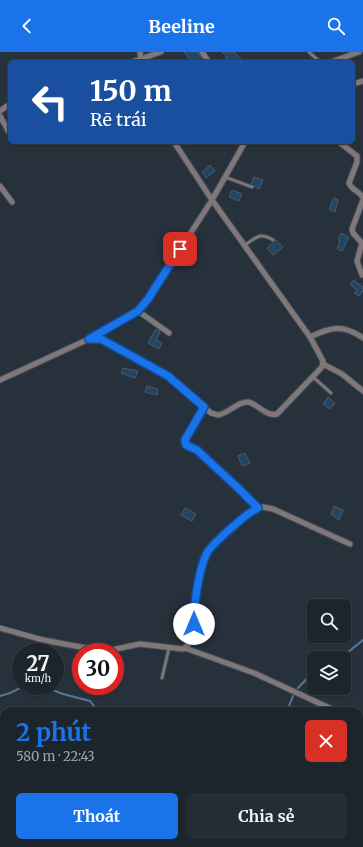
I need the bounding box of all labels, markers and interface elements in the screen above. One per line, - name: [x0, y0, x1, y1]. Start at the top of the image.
- icon: back: [16, 15, 38, 37]
- text: Beeline: [148, 15, 215, 38]
- icon: search: [325, 15, 347, 37]
- text: 150 m: [90, 73, 172, 109]
- icon: left: [24, 76, 76, 128]
- text: Rẽ trái: [90, 108, 147, 131]
- pin: [163, 232, 197, 266]
- icon: arrive: [169, 238, 191, 260]
- map controls: [307, 599, 351, 695]
- button: search: [307, 599, 351, 643]
- position arrow: [173, 603, 215, 645]
- speed limit sign: 30: [72, 643, 124, 695]
- text: 27: [26, 651, 50, 676]
- button: layers: [307, 651, 351, 695]
- text: km/h: [25, 672, 51, 685]
- text: 2 phút: [16, 717, 91, 748]
- button: close: [305, 720, 347, 762]
- text: 580 m · 22:43: [16, 748, 95, 765]
- button: Thoát: [16, 793, 178, 839]
- button: Chia sẻ: [186, 793, 347, 839]

